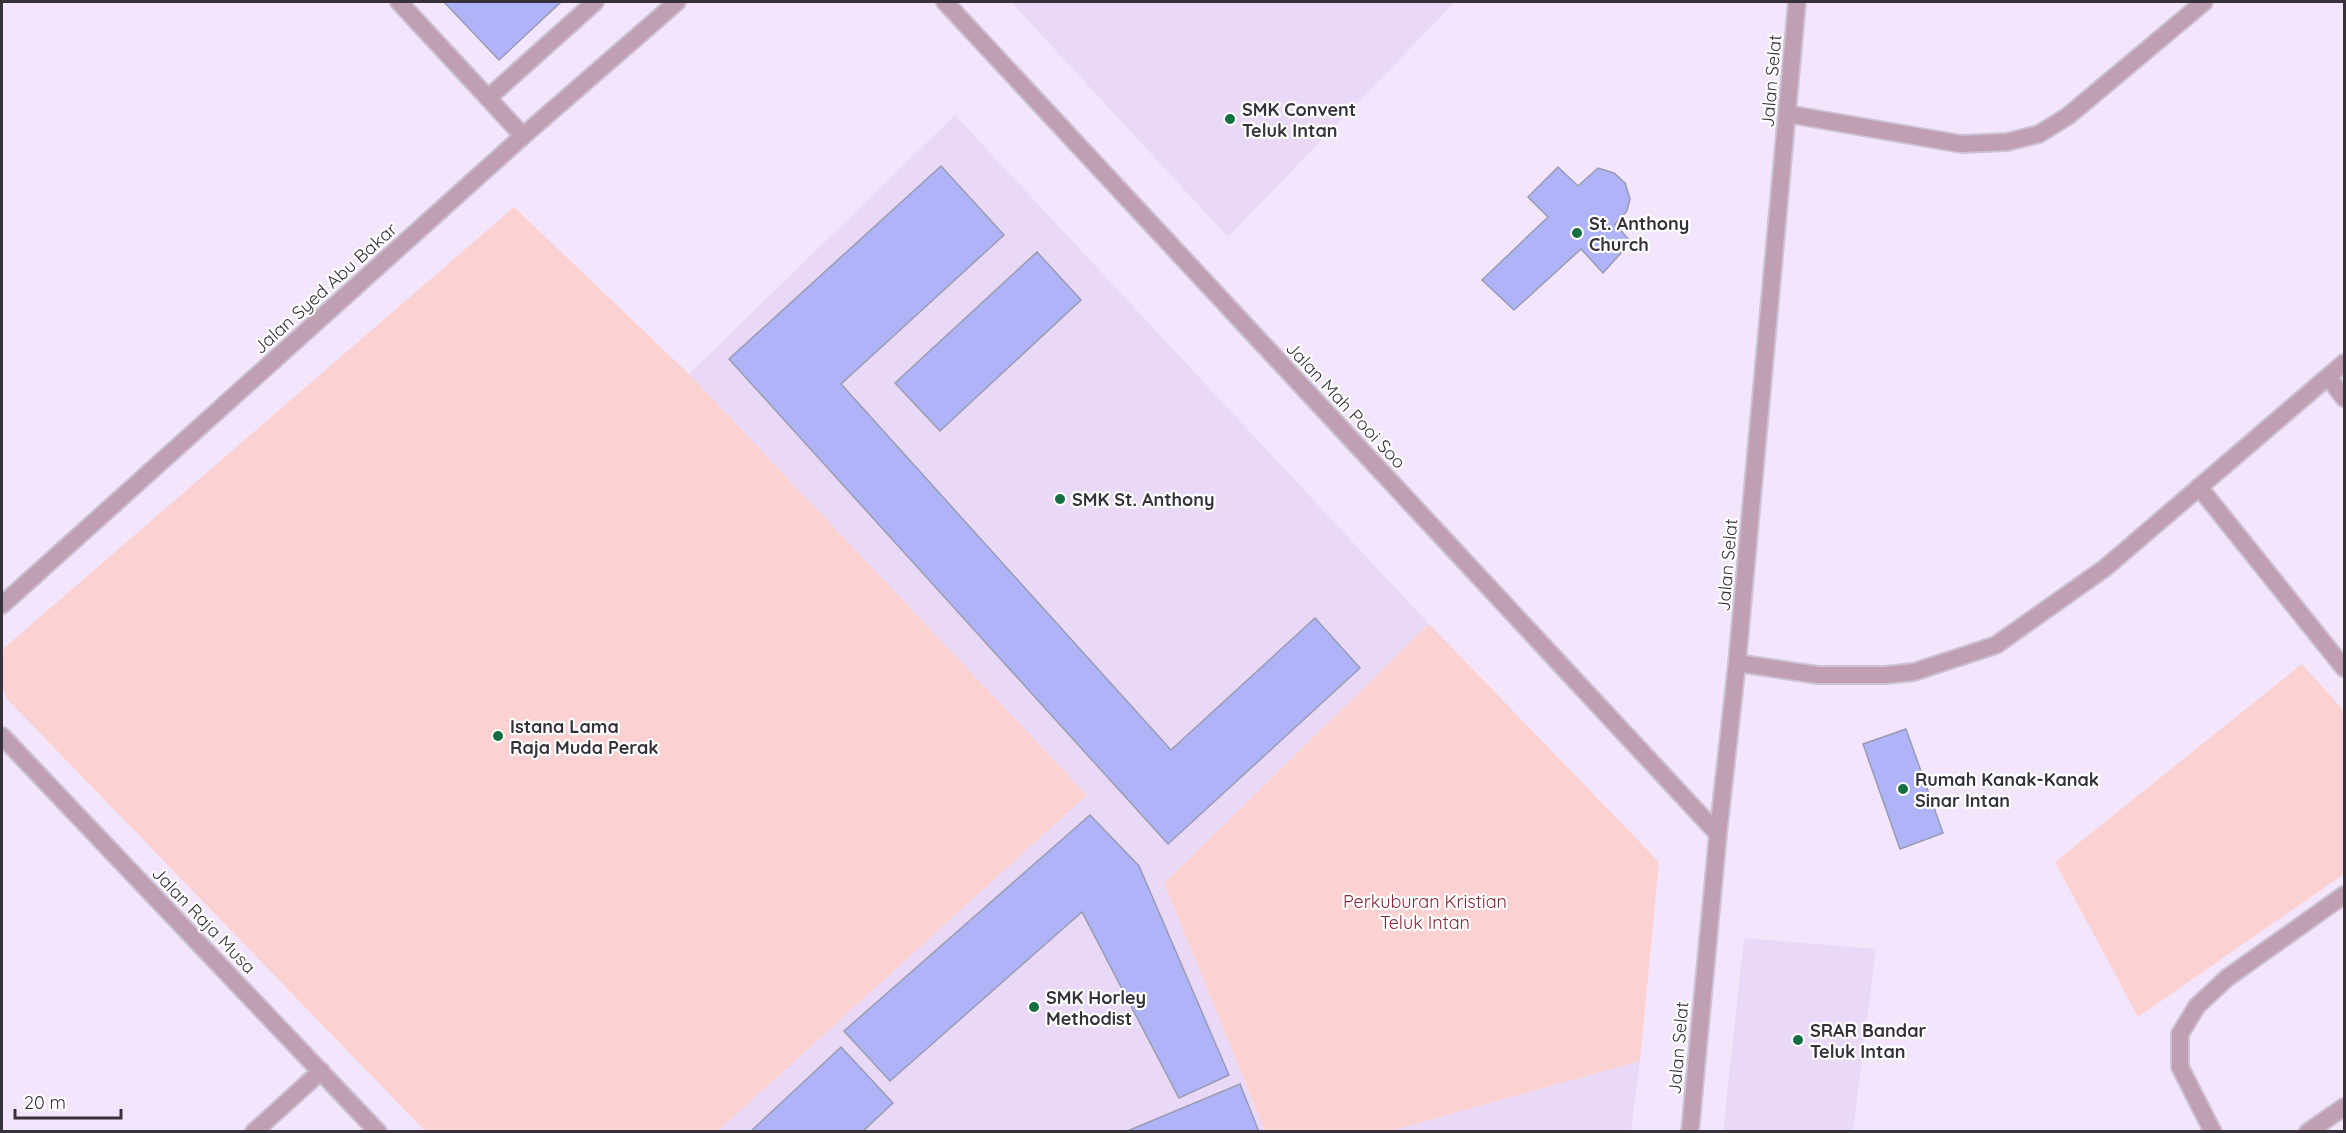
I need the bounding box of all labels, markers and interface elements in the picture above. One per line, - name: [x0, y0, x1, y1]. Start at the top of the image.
- street label: Jalan Selat: [1755, 34, 1787, 128]
- place label: SMK Convent Teluk Intan: [1242, 98, 1356, 142]
- marker: SMK Convent Teluk Intan: [1223, 112, 1237, 126]
- place label: St. Anthony Church: [1589, 212, 1689, 256]
- street label: Jalan Syed Abu Bakar: [248, 217, 402, 359]
- marker: St. Anthony Church: [1570, 226, 1584, 240]
- street label: Jalan Mah Pooi Soo: [1281, 337, 1411, 473]
- place label: SMK St. Anthony: [1072, 488, 1215, 511]
- marker: SMK St. Anthony: [1053, 492, 1067, 506]
- street label: Jalan Selat: [1711, 518, 1743, 612]
- place label: Istana Lama Raja Muda Perak: [510, 715, 658, 759]
- marker: Istana Lama Raja Muda Perak: [491, 729, 505, 743]
- place label: Rumah Kanak-Kanak Sinar Intan: [1915, 768, 2099, 812]
- marker: Rumah Kanak-Kanak Sinar Intan: [1896, 782, 1910, 796]
- street label: Jalan Raja Musa: [147, 862, 261, 978]
- park label: Perkuburan Kristian Teluk Intan: [1343, 890, 1507, 934]
- place label: SMK Horley Methodist: [1046, 986, 1146, 1030]
- marker: SMK Horley Methodist: [1027, 1000, 1041, 1014]
- street label: Jalan Selat: [1662, 1001, 1694, 1095]
- place label: SRAR Bandar Teluk Intan: [1810, 1019, 1926, 1063]
- marker: SRAR Bandar Teluk Intan: [1791, 1033, 1805, 1047]
- scale bar: [15, 1082, 122, 1120]
- text: 20 m: [24, 1091, 66, 1114]

